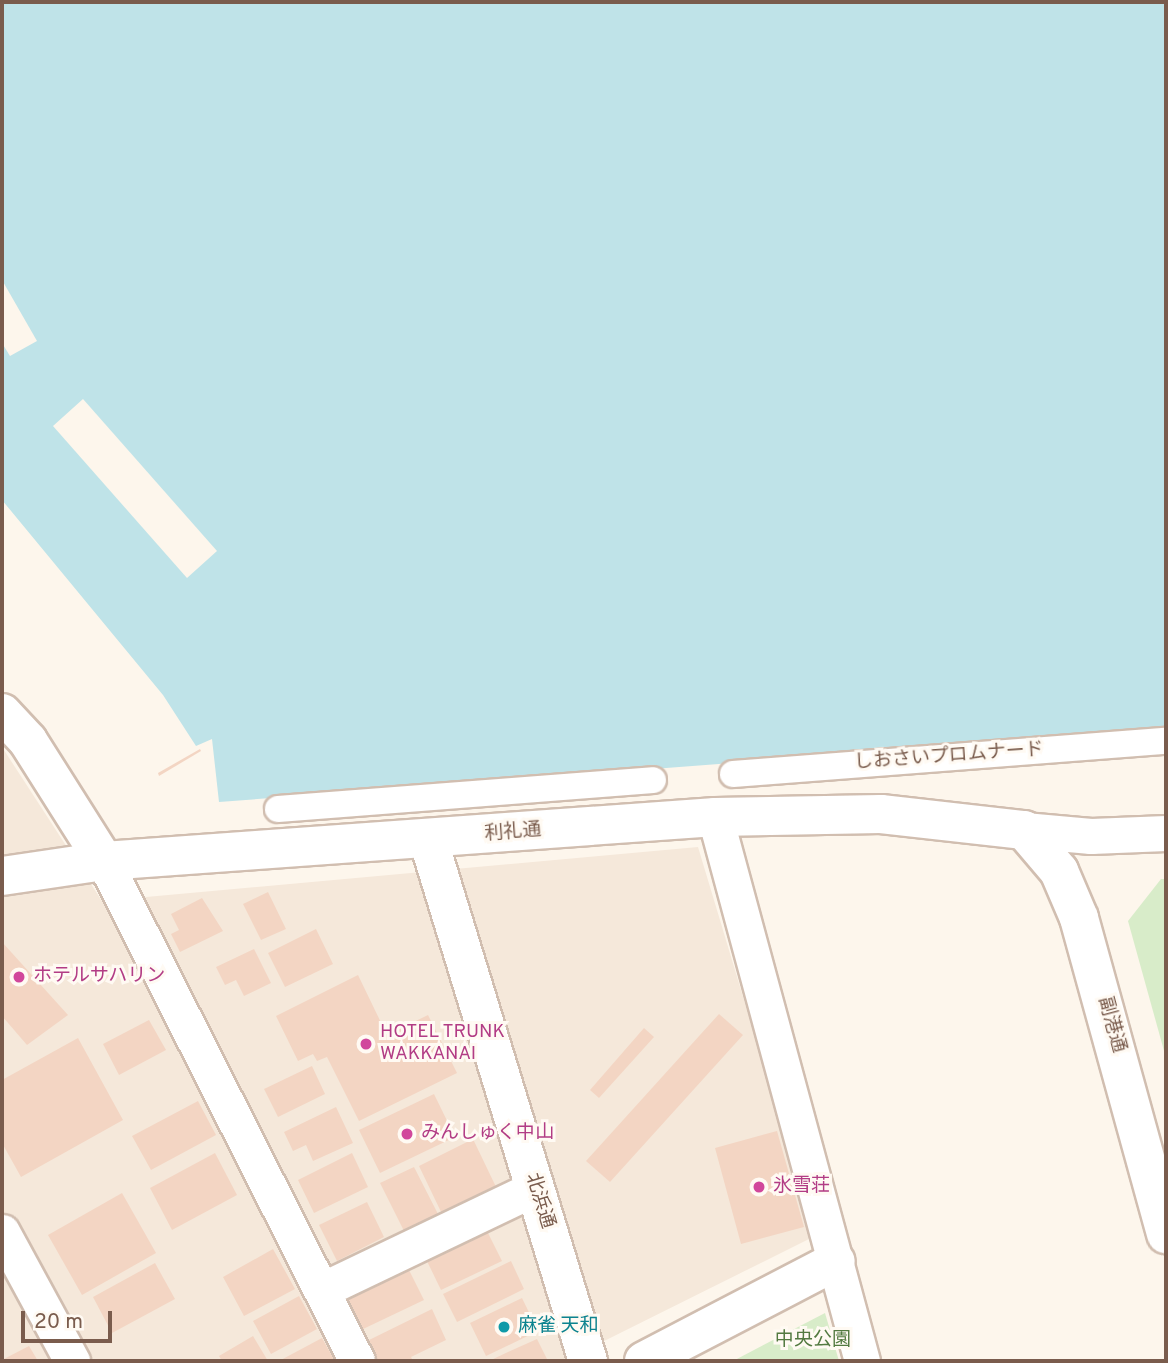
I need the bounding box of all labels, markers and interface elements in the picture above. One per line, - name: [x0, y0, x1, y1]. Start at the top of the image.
- street label: しおさいプロムナード: [853, 739, 1045, 775]
- street label: 利礼通: [484, 820, 542, 846]
- place label: ホテルサハリン: [33, 966, 166, 988]
- marker: ホテルサハリン: [11, 969, 27, 985]
- street label: 副港通: [1093, 995, 1129, 1055]
- place label: HOTEL TRUNK WAKKANAI: [380, 1022, 506, 1066]
- marker: HOTEL TRUNK WAKKANAI: [358, 1036, 374, 1052]
- place label: みんしゅく中山: [421, 1123, 554, 1145]
- marker: みんしゅく中山: [399, 1126, 415, 1142]
- street label: 北浜通: [520, 1170, 558, 1232]
- place label: 氷雪荘: [773, 1176, 830, 1198]
- marker: 氷雪荘: [751, 1179, 767, 1195]
- scale bar: [24, 1296, 116, 1340]
- text: 20 m: [34, 1309, 83, 1336]
- place label: 麻雀 天和: [518, 1316, 598, 1338]
- marker: 麻雀 天和: [496, 1319, 512, 1335]
- park label: 中央公園: [775, 1330, 851, 1352]

